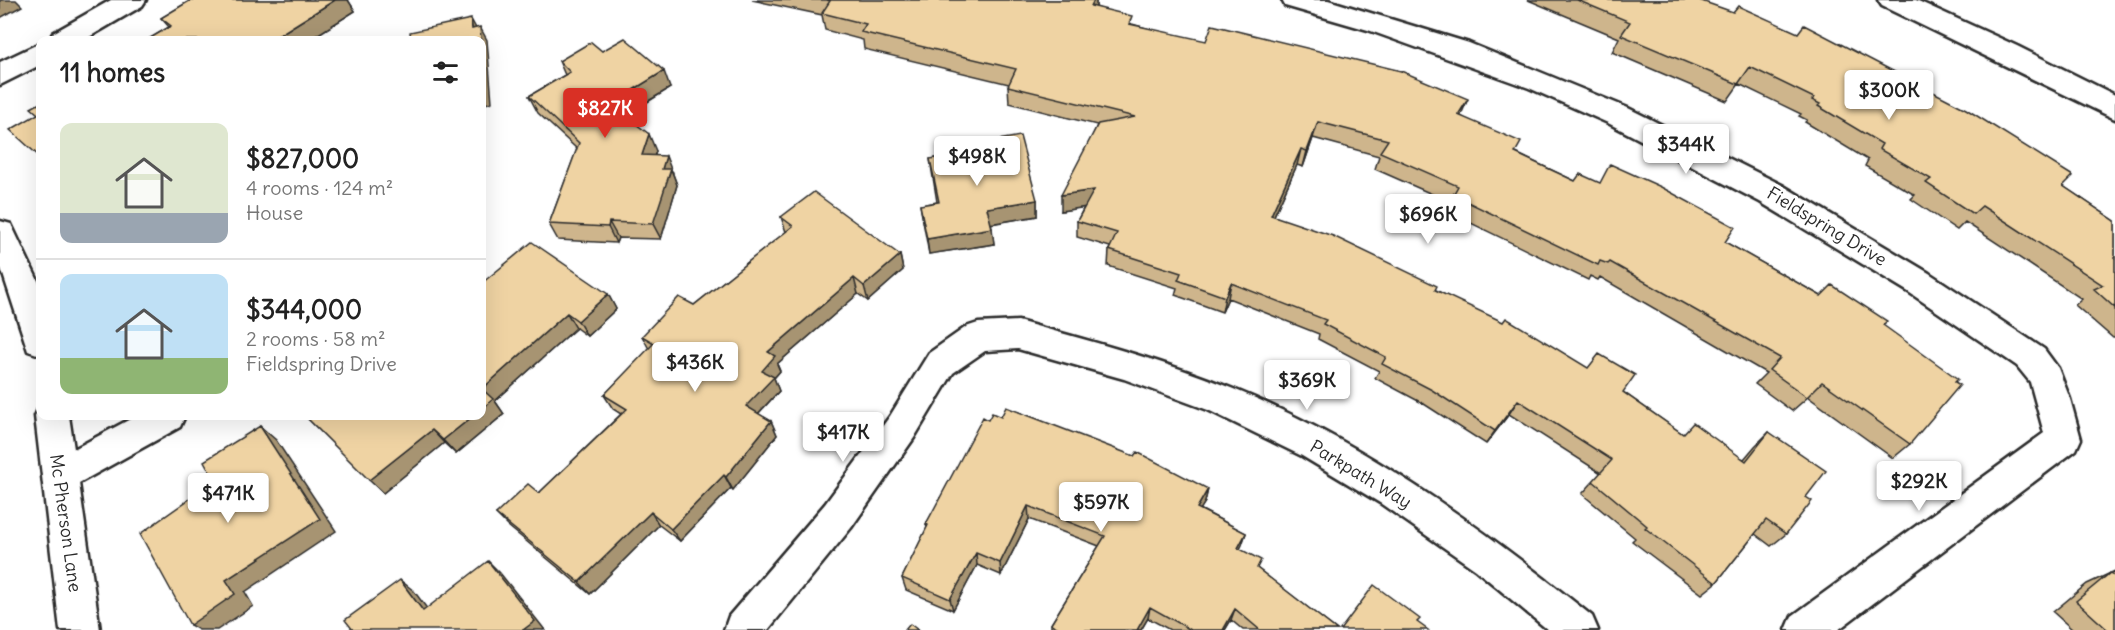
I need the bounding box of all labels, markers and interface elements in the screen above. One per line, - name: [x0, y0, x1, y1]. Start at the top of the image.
- text: 11 homes: [60, 56, 165, 89]
- icon: filters: [429, 56, 462, 89]
- pin: $300K: [1847, 70, 1931, 121]
- text: $300K: [1858, 77, 1920, 102]
- pin: $827K: [563, 88, 647, 139]
- text: $827K: [577, 95, 633, 120]
- pin: $344K: [1644, 124, 1728, 175]
- text: $344K: [1657, 131, 1715, 156]
- pin: $498K: [935, 136, 1019, 187]
- text: $827,000: [246, 142, 359, 175]
- text: $498K: [948, 143, 1006, 168]
- icon: home: [108, 147, 180, 219]
- text: 4 rooms · 124 m²: [246, 175, 393, 200]
- street label: Fieldspring Drive: [1763, 181, 1891, 271]
- pin: $696K: [1386, 194, 1470, 245]
- text: House: [246, 200, 303, 225]
- text: $696K: [1399, 201, 1457, 226]
- text: $344,000: [246, 293, 362, 326]
- icon: home: [108, 298, 180, 370]
- text: 2 rooms · 58 m²: [246, 326, 386, 351]
- pin: $436K: [653, 342, 737, 393]
- text: $436K: [666, 349, 724, 374]
- text: Fieldspring Drive: [246, 351, 397, 376]
- pin: $369K: [1265, 360, 1349, 411]
- text: $369K: [1278, 367, 1336, 392]
- pin: $417K: [801, 412, 885, 463]
- text: $417K: [817, 419, 869, 444]
- street label: Parkpath Way: [1306, 435, 1416, 513]
- street label: Mc Pherson Lane: [45, 452, 87, 594]
- pin: $292K: [1877, 461, 1961, 512]
- text: $292K: [1891, 468, 1947, 493]
- pin: $471K: [186, 473, 270, 524]
- text: $471K: [202, 480, 254, 505]
- pin: $597K: [1059, 482, 1143, 533]
- text: $597K: [1073, 489, 1129, 514]

